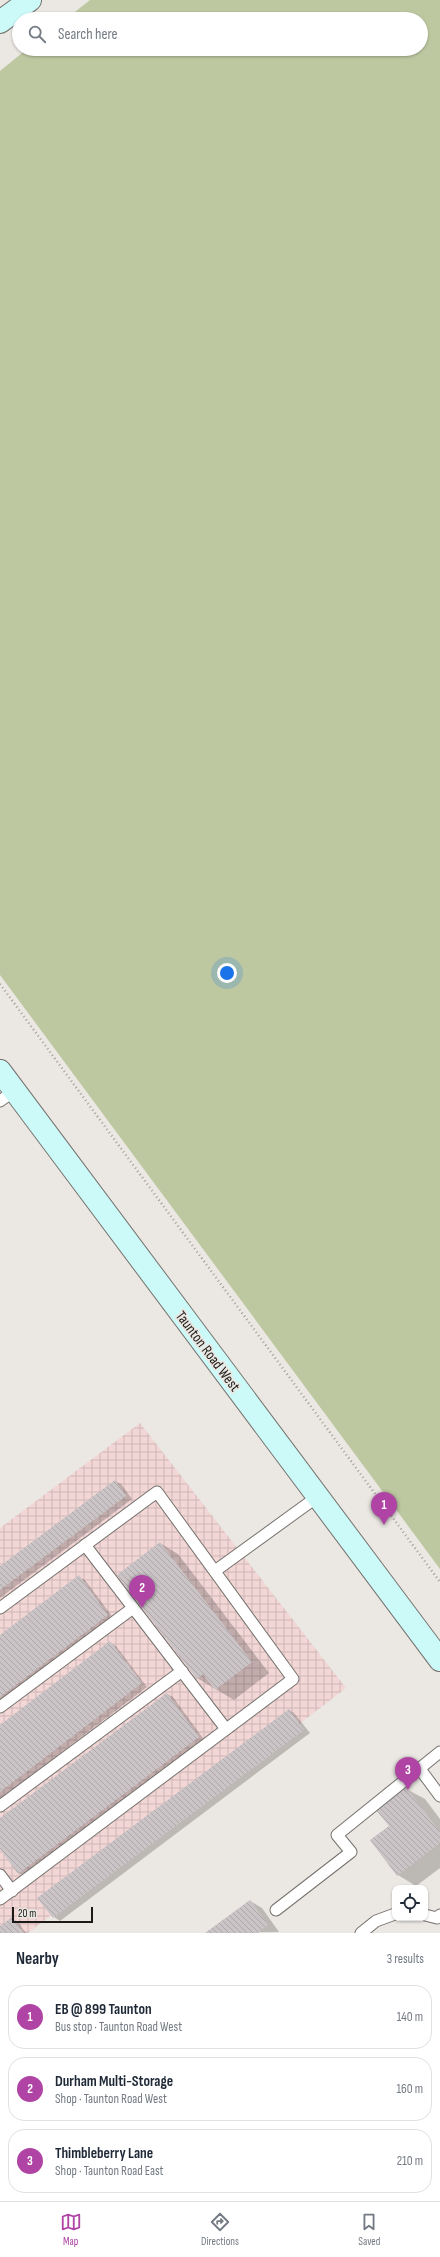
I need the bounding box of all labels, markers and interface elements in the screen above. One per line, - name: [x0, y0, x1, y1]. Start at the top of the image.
- search box: [12, 12, 428, 56]
- icon: search: [26, 23, 48, 45]
- text: Search here: [58, 25, 118, 44]
- your location: [217, 963, 237, 983]
- street label: Taunton Road West: [171, 1307, 244, 1396]
- pin: 1: [371, 1492, 397, 1525]
- pin: 2: [129, 1575, 155, 1608]
- pin: 3: [395, 1757, 421, 1790]
- map controls: [392, 1885, 428, 1921]
- button: locate: [392, 1885, 428, 1921]
- scale bar: [12, 1905, 93, 1924]
- text: 20 m: [18, 1907, 36, 1920]
- text: Nearby: [16, 1949, 59, 1969]
- text: 3 results: [387, 1951, 424, 1967]
- text: EB @ 899 Taunton: [55, 2000, 152, 2019]
- text: 1: [27, 2009, 33, 2025]
- text: 140 m: [397, 2009, 423, 2025]
- text: Bus stop · Taunton Road West: [55, 2019, 182, 2035]
- text: Durham Multi-Storage: [55, 2072, 173, 2091]
- text: 2: [27, 2081, 33, 2097]
- text: 160 m: [397, 2081, 423, 2097]
- text: Shop · Taunton Road West: [55, 2091, 167, 2107]
- text: Thimbleberry Lane: [55, 2144, 153, 2163]
- text: 3: [27, 2153, 33, 2169]
- text: 210 m: [397, 2153, 423, 2169]
- text: Shop · Taunton Road East: [55, 2163, 164, 2179]
- tab: Map: [60, 2211, 82, 2248]
- tab: Directions: [201, 2211, 239, 2248]
- tab: Saved: [358, 2211, 380, 2248]

